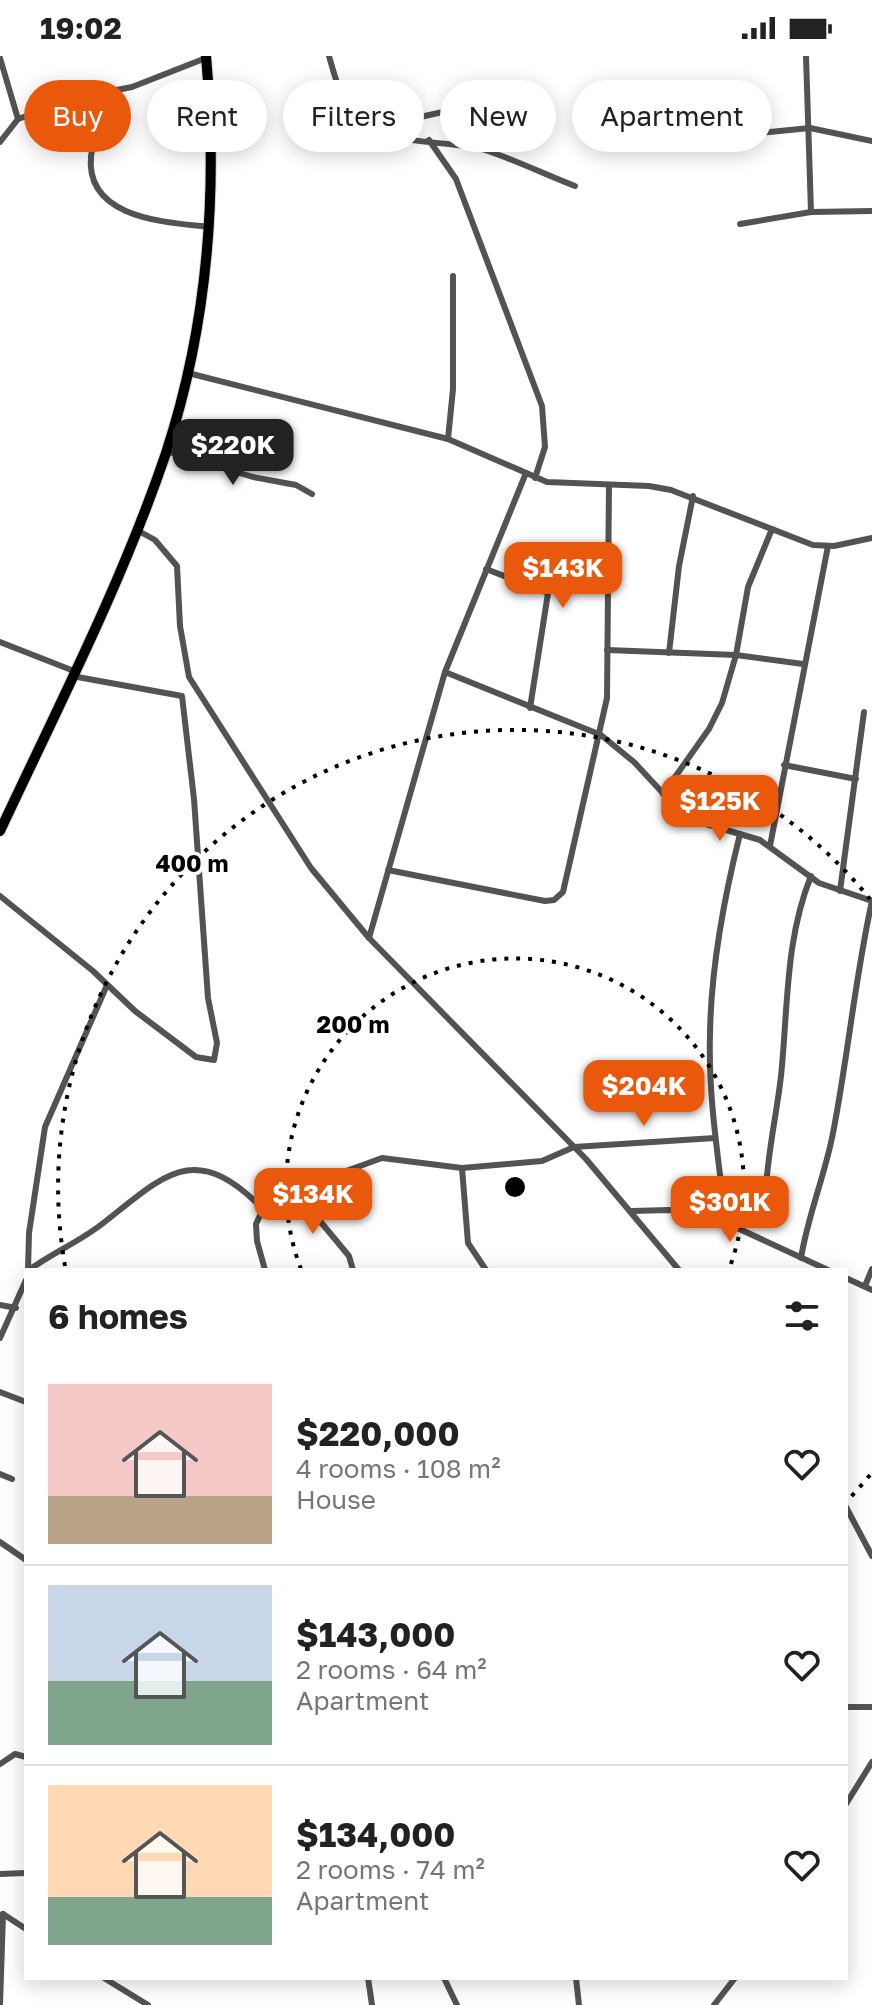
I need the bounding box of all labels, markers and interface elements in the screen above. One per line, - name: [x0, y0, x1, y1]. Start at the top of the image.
- text: 19:02: [40, 10, 122, 46]
- chip: Buy: [24, 80, 131, 152]
- chip: Rent: [147, 80, 267, 152]
- chip: Filters: [283, 80, 424, 152]
- chip: New: [440, 80, 556, 152]
- chip: Apartment: [572, 80, 772, 152]
- pin: $220K: [177, 419, 289, 487]
- text: $220K: [191, 429, 275, 460]
- pin: $143K: [507, 542, 619, 610]
- text: $143K: [522, 552, 604, 583]
- pin: $125K: [664, 775, 776, 843]
- text: $125K: [679, 785, 761, 816]
- text: 400 m: [155, 848, 229, 877]
- text: 200 m: [317, 1009, 389, 1038]
- pin: $204K: [588, 1060, 700, 1128]
- text: $204K: [601, 1070, 687, 1101]
- pin: $134K: [257, 1168, 369, 1236]
- centre of rings: [501, 1173, 529, 1201]
- pin: $301K: [674, 1176, 786, 1244]
- text: $134K: [272, 1178, 354, 1209]
- text: $301K: [689, 1186, 771, 1217]
- icon: filters: [780, 1294, 824, 1338]
- text: 6 homes: [48, 1296, 188, 1336]
- text: $220,000: [296, 1413, 460, 1453]
- icon: home: [112, 1416, 208, 1512]
- icon: heart: [780, 1442, 824, 1486]
- text: 4 rooms · 108 m²: [296, 1453, 501, 1484]
- text: House: [296, 1484, 376, 1515]
- text: $143,000: [296, 1614, 455, 1654]
- icon: home: [112, 1617, 208, 1713]
- icon: heart: [780, 1643, 824, 1687]
- text: 2 rooms · 64 m²: [296, 1654, 487, 1685]
- text: Apartment: [296, 1685, 429, 1716]
- text: $134,000: [296, 1814, 455, 1854]
- icon: home: [112, 1817, 208, 1913]
- icon: heart: [780, 1843, 824, 1887]
- text: 2 rooms · 74 m²: [296, 1854, 485, 1885]
- text: Apartment: [296, 1885, 429, 1916]

